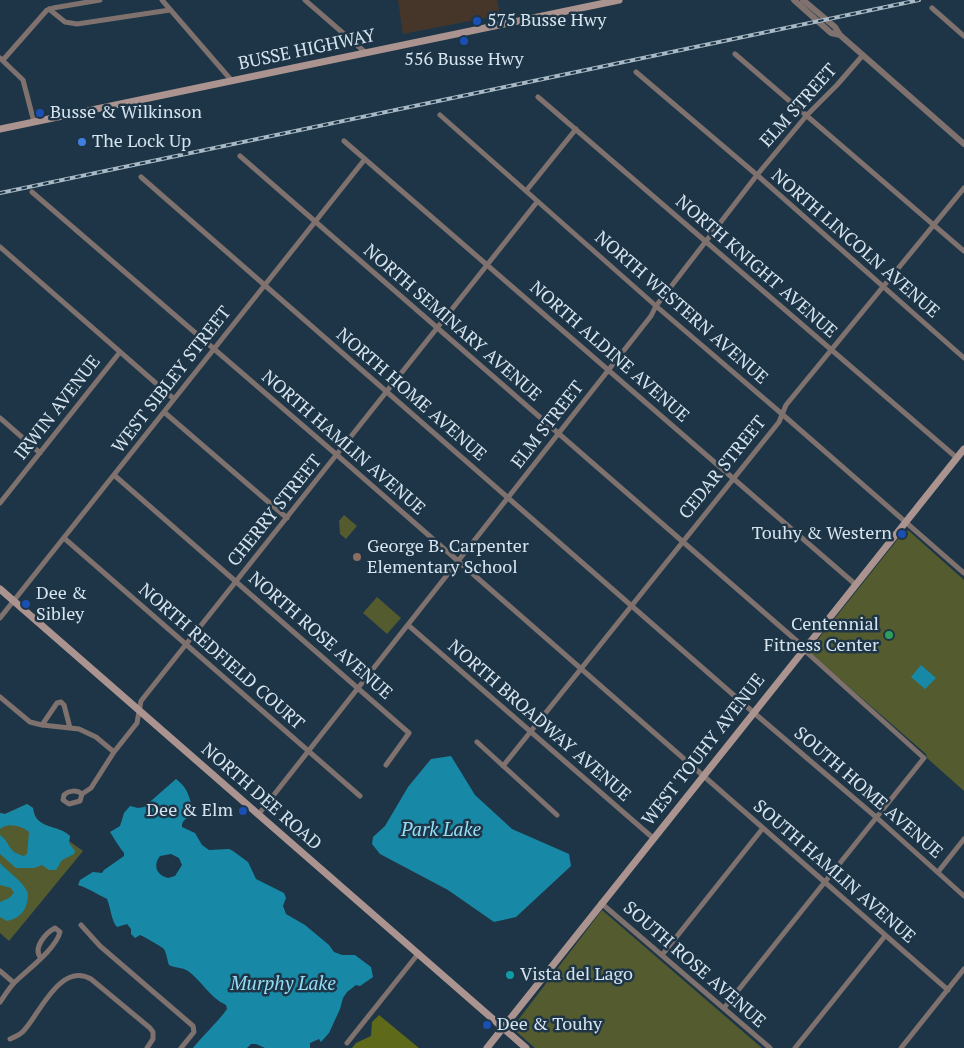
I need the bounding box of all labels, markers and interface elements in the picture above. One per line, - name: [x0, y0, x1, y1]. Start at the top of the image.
- place label: 575 Busse Hwy: [487, 10, 606, 32]
- marker: 575 Busse Hwy: [471, 15, 483, 27]
- street label: BUSSE HIGHWAY: [236, 25, 378, 75]
- marker: 556 Busse Hwy: [458, 35, 470, 47]
- place label: 556 Busse Hwy: [404, 49, 524, 71]
- street label: ELM STREET: [756, 60, 842, 152]
- place label: Busse & Wilkinson: [50, 102, 202, 124]
- marker: Busse & Wilkinson: [34, 107, 46, 119]
- place label: The Lock Up: [92, 131, 191, 153]
- marker: The Lock Up: [76, 136, 88, 148]
- street label: NORTH LINCOLN AVENUE: [766, 165, 944, 323]
- street label: NORTH KNIGHT AVENUE: [671, 191, 841, 343]
- street label: NORTH WESTERN AVENUE: [590, 227, 772, 389]
- street label: NORTH SEMINARY AVENUE: [359, 240, 545, 406]
- street label: NORTH ALDINE AVENUE: [525, 277, 693, 427]
- street label: WEST SIBLEY STREET: [108, 302, 236, 458]
- street label: NORTH HOME AVENUE: [332, 324, 490, 466]
- street label: IRWIN AVENUE: [11, 352, 105, 464]
- street label: NORTH HAMLIN AVENUE: [257, 366, 429, 520]
- street label: ELM STREET: [507, 377, 589, 473]
- street label: CEDAR STREET: [675, 412, 771, 524]
- street label: CHERRY STREET: [223, 451, 327, 571]
- place label: Touhy & Western: [752, 523, 892, 545]
- marker: Touhy & Western: [896, 528, 908, 540]
- place label: George B. Carpenter Elementary School: [367, 536, 529, 578]
- marker: George B. Carpenter Elementary School: [351, 551, 363, 563]
- street label: NORTH ROSE AVENUE: [244, 568, 396, 704]
- street label: NORTH REDFIELD COURT: [134, 579, 308, 735]
- place label: Dee & Sibley: [36, 583, 87, 626]
- marker: Dee & Sibley: [20, 598, 32, 610]
- place label: Centennial Fitness Center: [764, 614, 879, 656]
- marker: Centennial Fitness Center: [883, 629, 895, 641]
- street label: NORTH BROADWAY AVENUE: [443, 636, 635, 806]
- street label: WEST TOUHY AVENUE: [638, 670, 770, 830]
- street label: SOUTH HOME AVENUE: [789, 723, 947, 863]
- street label: NORTH DEE ROAD: [197, 739, 325, 855]
- street label: SOUTH HAMLIN AVENUE: [749, 796, 919, 948]
- place label: Dee & Elm: [146, 800, 233, 822]
- marker: Dee & Elm: [237, 805, 249, 817]
- water label: Park Lake: [401, 820, 481, 842]
- street label: SOUTH ROSE AVENUE: [618, 897, 770, 1033]
- place label: Vista del Lago: [520, 964, 633, 986]
- marker: Vista del Lago: [504, 969, 516, 981]
- water label: Murphy Lake: [230, 974, 336, 996]
- place label: Dee & Touhy: [497, 1014, 602, 1036]
- marker: Dee & Touhy: [481, 1019, 493, 1031]

